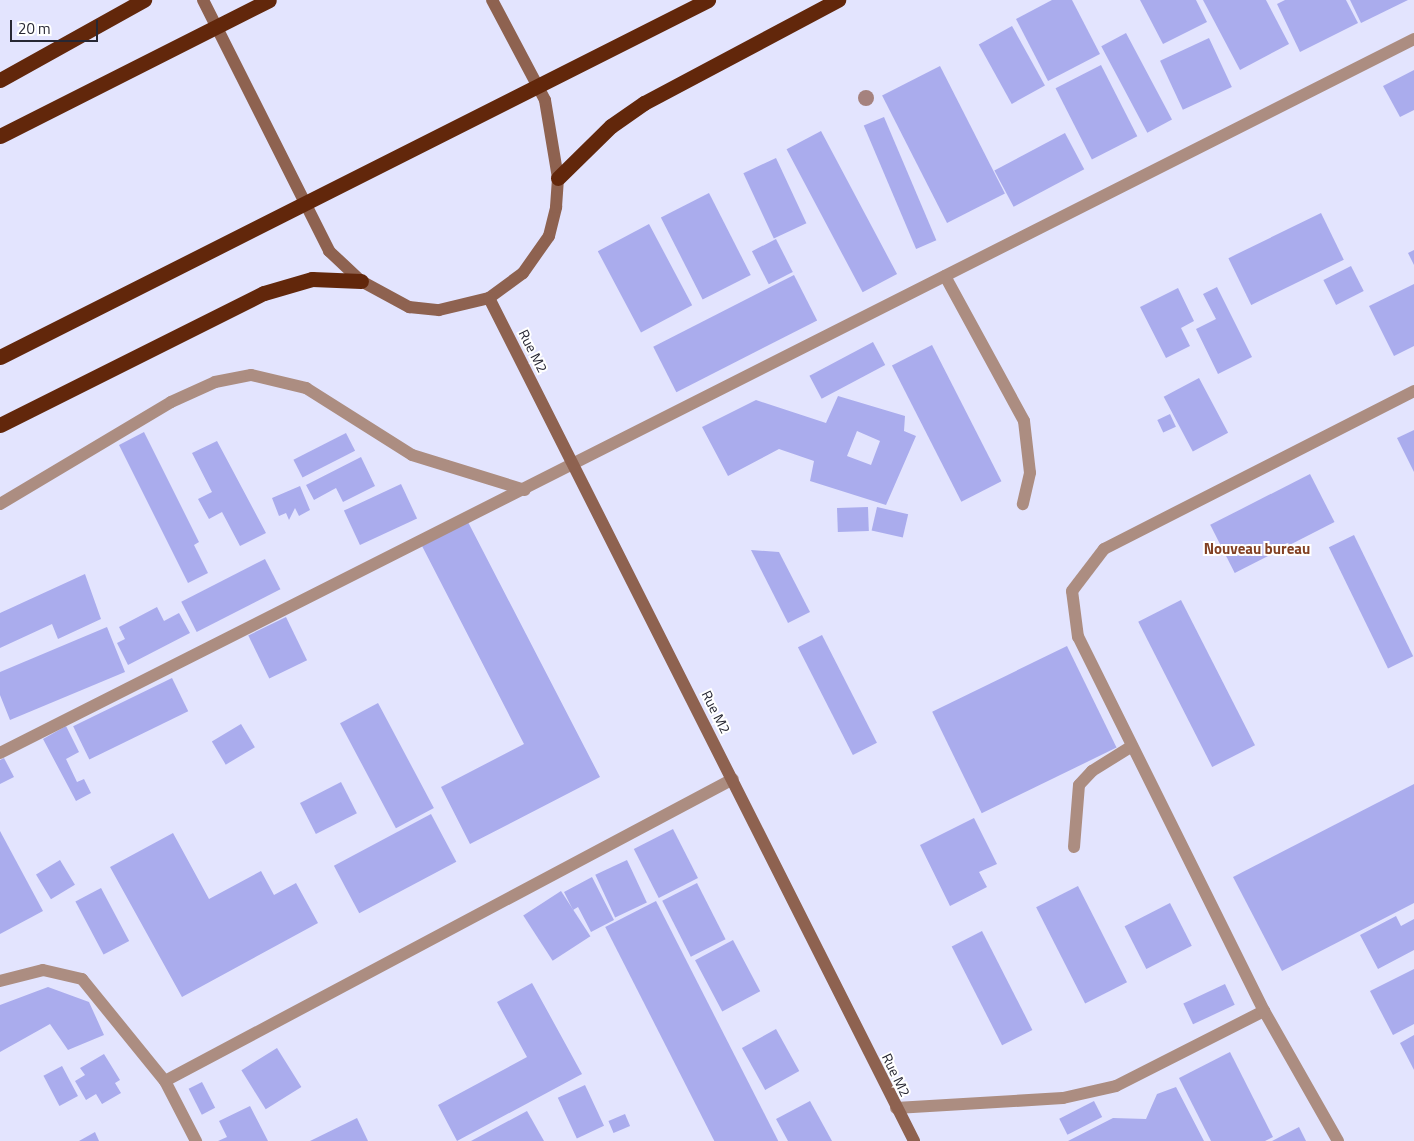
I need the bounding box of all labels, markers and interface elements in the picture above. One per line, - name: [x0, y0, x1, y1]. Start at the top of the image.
- scale bar: [12, 10, 100, 42]
- text: 20 m: [18, 17, 51, 40]
- street label: Rue M2: [515, 327, 551, 375]
- district label: Nouveau bureau: [1204, 540, 1310, 558]
- street label: Rue M2: [698, 688, 734, 736]
- street label: Rue M2: [878, 1051, 914, 1099]

